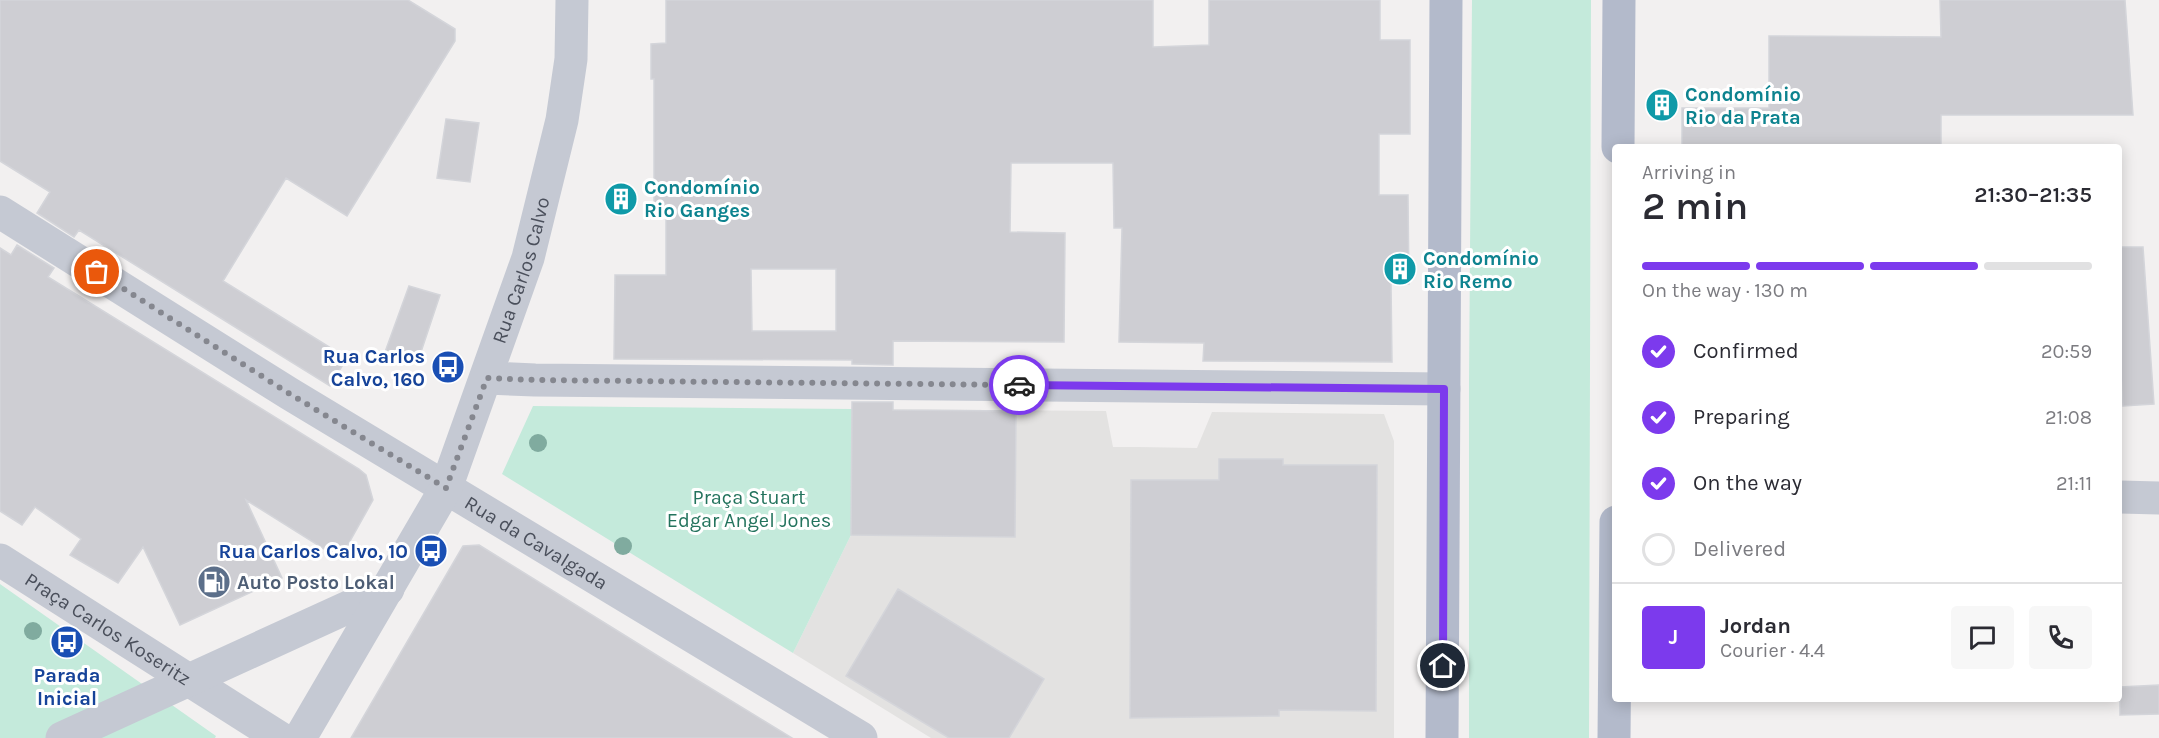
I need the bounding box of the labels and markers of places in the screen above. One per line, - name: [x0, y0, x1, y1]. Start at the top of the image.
- place label: Condomínio Rio da Prata: [1685, 83, 1801, 129]
- building icon: Condomínio Rio da Prata: [1644, 87, 1680, 123]
- place label: Condomínio Rio Ganges: [644, 176, 760, 222]
- building icon: Condomínio Rio Ganges: [603, 181, 639, 217]
- pin: [71, 246, 122, 297]
- place label: Condomínio Rio Remo: [1423, 247, 1539, 293]
- building icon: Condomínio Rio Remo: [1382, 251, 1418, 287]
- place label: Rua Carlos Calvo, 160: [323, 345, 425, 391]
- bus stop icon: Rua Carlos Calvo, 160: [430, 349, 466, 385]
- bus stop icon: Rua Carlos Calvo, 10: [413, 533, 449, 569]
- place label: Rua Carlos Calvo, 10: [219, 540, 408, 563]
- fuel station icon: Auto Posto Lokal: [196, 564, 232, 600]
- place label: Auto Posto Lokal: [237, 571, 395, 594]
- bus stop icon: Parada Inicial: [49, 624, 85, 660]
- pin: [1417, 640, 1468, 691]
- place label: Parada Inicial: [34, 664, 100, 710]

